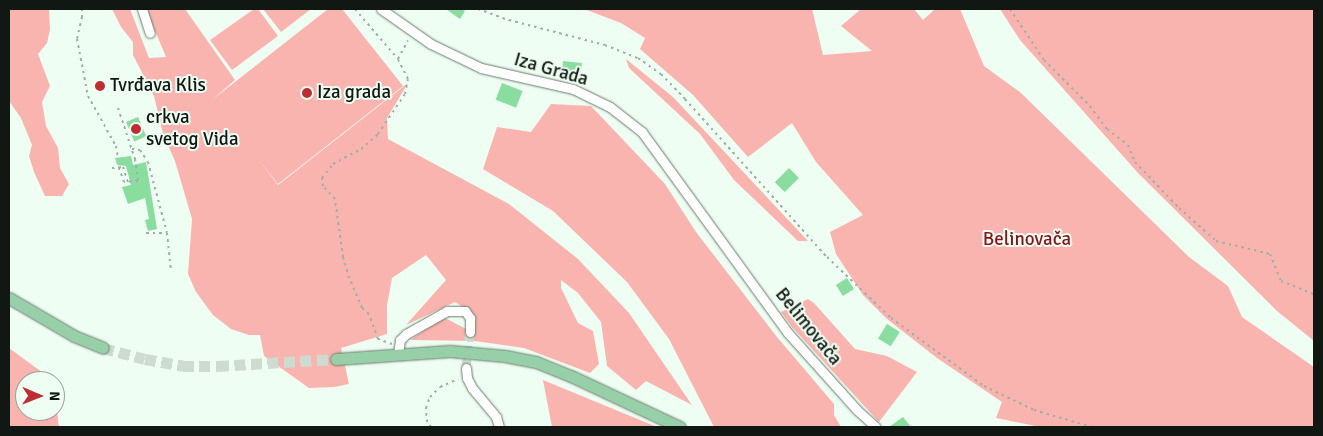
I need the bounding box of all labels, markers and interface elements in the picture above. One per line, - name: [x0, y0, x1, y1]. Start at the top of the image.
- street label: Iza Grada: [511, 49, 591, 91]
- place label: Tvrđava Klis: [110, 75, 206, 97]
- marker: Tvrđava Klis: [94, 80, 106, 92]
- place label: Iza grada: [317, 82, 391, 104]
- marker: Iza grada: [301, 87, 313, 99]
- place label: crkva svetog Vida: [146, 107, 239, 151]
- marker: crkva svetog Vida: [130, 123, 142, 135]
- park label: Belinovača: [983, 229, 1071, 251]
- street label: Belimovača: [770, 284, 846, 370]
- north arrow: [15, 371, 65, 421]
- text: N: [46, 391, 63, 401]

